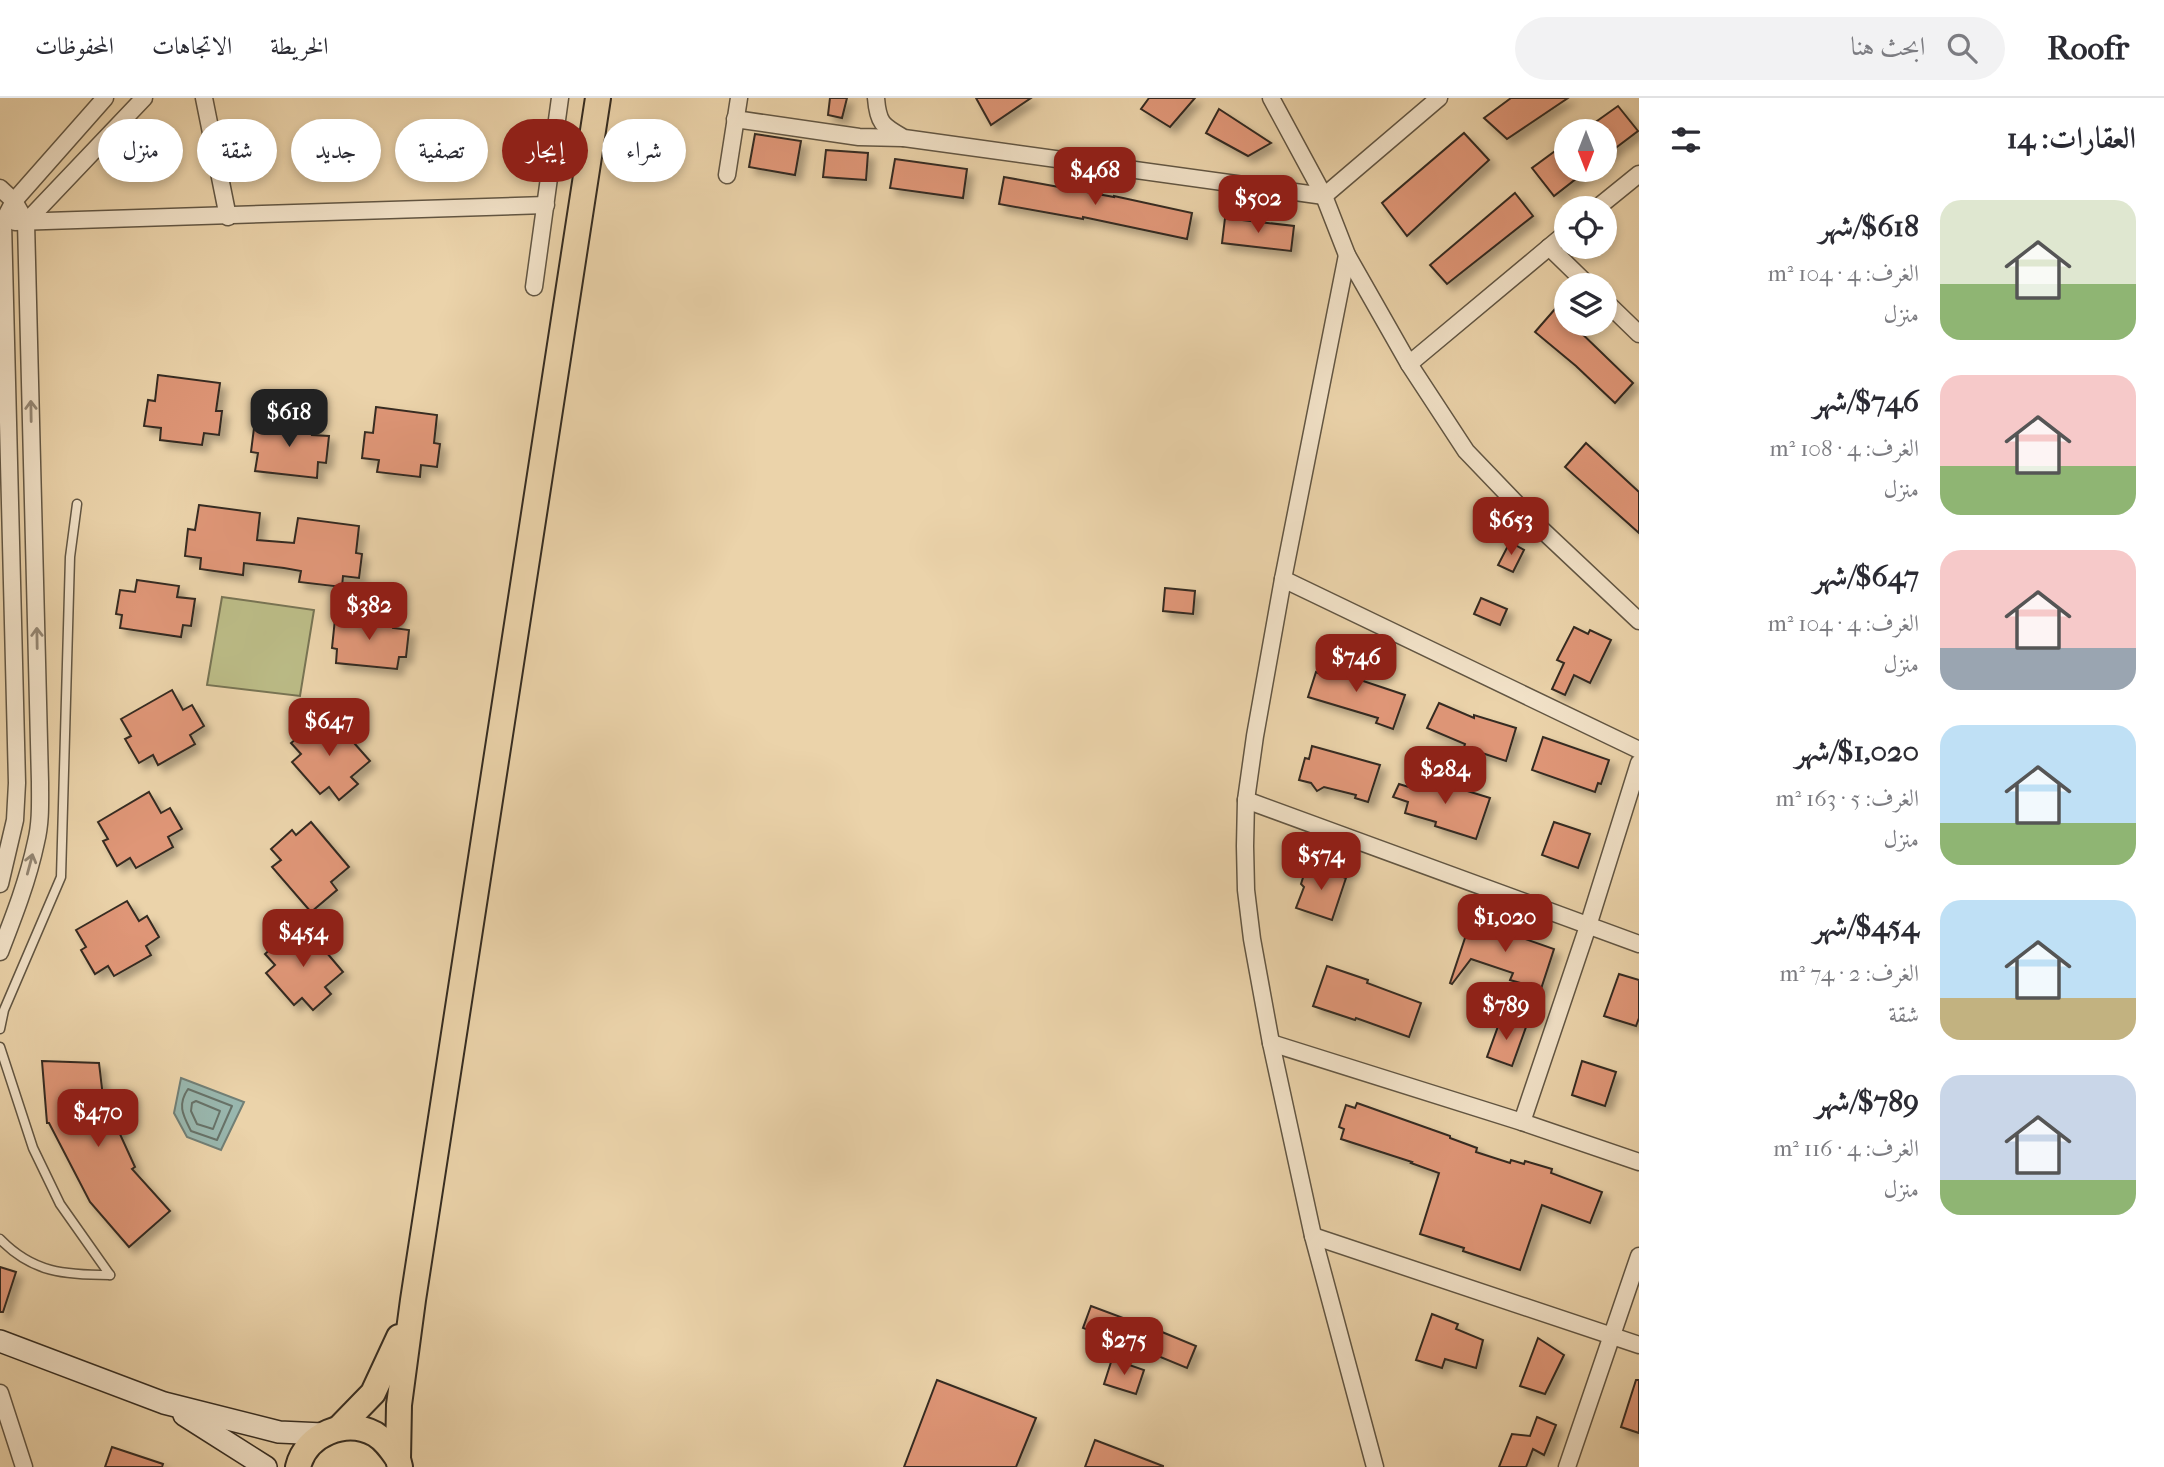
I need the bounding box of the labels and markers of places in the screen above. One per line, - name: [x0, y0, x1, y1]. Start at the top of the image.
- pin: $468: [1054, 148, 1136, 207]
- pin: $502: [1217, 176, 1299, 235]
- pin: $618: [248, 390, 330, 449]
- pin: $653: [1470, 498, 1552, 557]
- pin: $382: [328, 582, 410, 642]
- pin: $746: [1315, 634, 1397, 694]
- pin: $647: [288, 698, 370, 758]
- pin: $284: [1404, 746, 1486, 806]
- pin: $574: [1280, 832, 1362, 892]
- pin: $1,020: [1448, 894, 1562, 954]
- pin: $454: [262, 910, 344, 969]
- pin: $789: [1465, 982, 1547, 1042]
- pin: $470: [57, 1090, 139, 1149]
- pin: $275: [1083, 1318, 1165, 1377]

